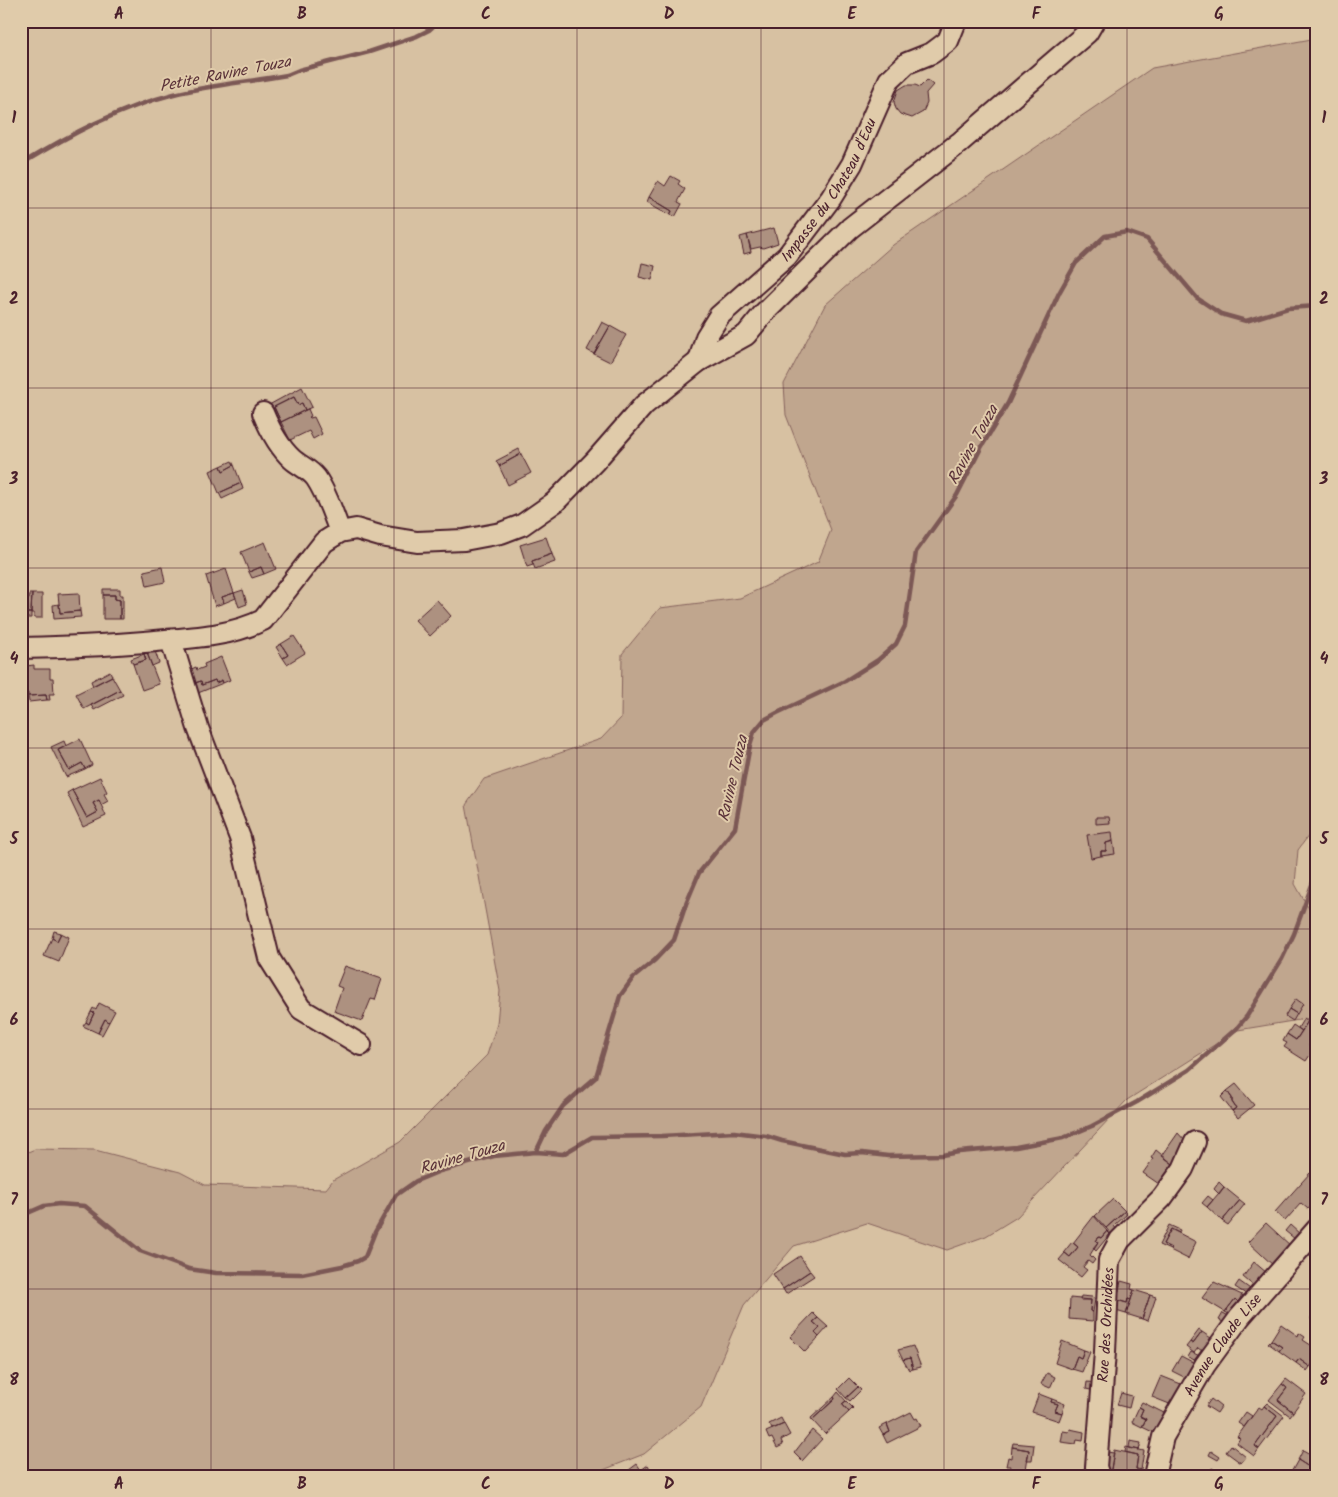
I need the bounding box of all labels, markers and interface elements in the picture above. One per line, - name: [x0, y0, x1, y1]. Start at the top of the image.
- text: A: [114, 2, 124, 27]
- text: B: [297, 2, 307, 27]
- text: C: [481, 2, 491, 27]
- text: D: [664, 2, 675, 27]
- text: E: [848, 2, 858, 27]
- text: F: [1032, 2, 1042, 27]
- text: G: [1214, 2, 1224, 27]
- water label: Petite Ravine Touza: [157, 49, 295, 99]
- text: 1: [12, 106, 17, 131]
- text: 1: [1322, 106, 1327, 131]
- street label: Impasse du Chateau d'Eau: [776, 114, 884, 269]
- text: 2: [9, 287, 19, 312]
- text: 2: [1319, 287, 1329, 312]
- water label: Ravine Touza: [941, 399, 1006, 489]
- text: 3: [9, 467, 19, 492]
- text: 3: [1319, 467, 1329, 492]
- text: 4: [10, 647, 19, 672]
- text: 4: [1320, 647, 1329, 672]
- water label: Ravine Touza: [711, 731, 756, 824]
- text: 5: [9, 827, 20, 852]
- text: 5: [1319, 827, 1330, 852]
- text: 6: [10, 1008, 19, 1033]
- text: 6: [1320, 1008, 1329, 1033]
- water label: Ravine Touza: [417, 1133, 509, 1182]
- text: 7: [10, 1188, 18, 1213]
- text: 7: [1320, 1188, 1328, 1213]
- street label: Rue des Orchidées: [1092, 1266, 1122, 1383]
- street label: Avenue Claude Lise: [1178, 1288, 1269, 1401]
- text: 8: [9, 1368, 19, 1393]
- text: 8: [1319, 1368, 1329, 1393]
- text: A: [114, 1472, 124, 1497]
- text: B: [297, 1472, 307, 1497]
- text: C: [481, 1472, 491, 1497]
- text: D: [664, 1472, 675, 1497]
- text: E: [848, 1472, 858, 1497]
- text: F: [1032, 1472, 1042, 1497]
- text: G: [1214, 1472, 1224, 1497]

